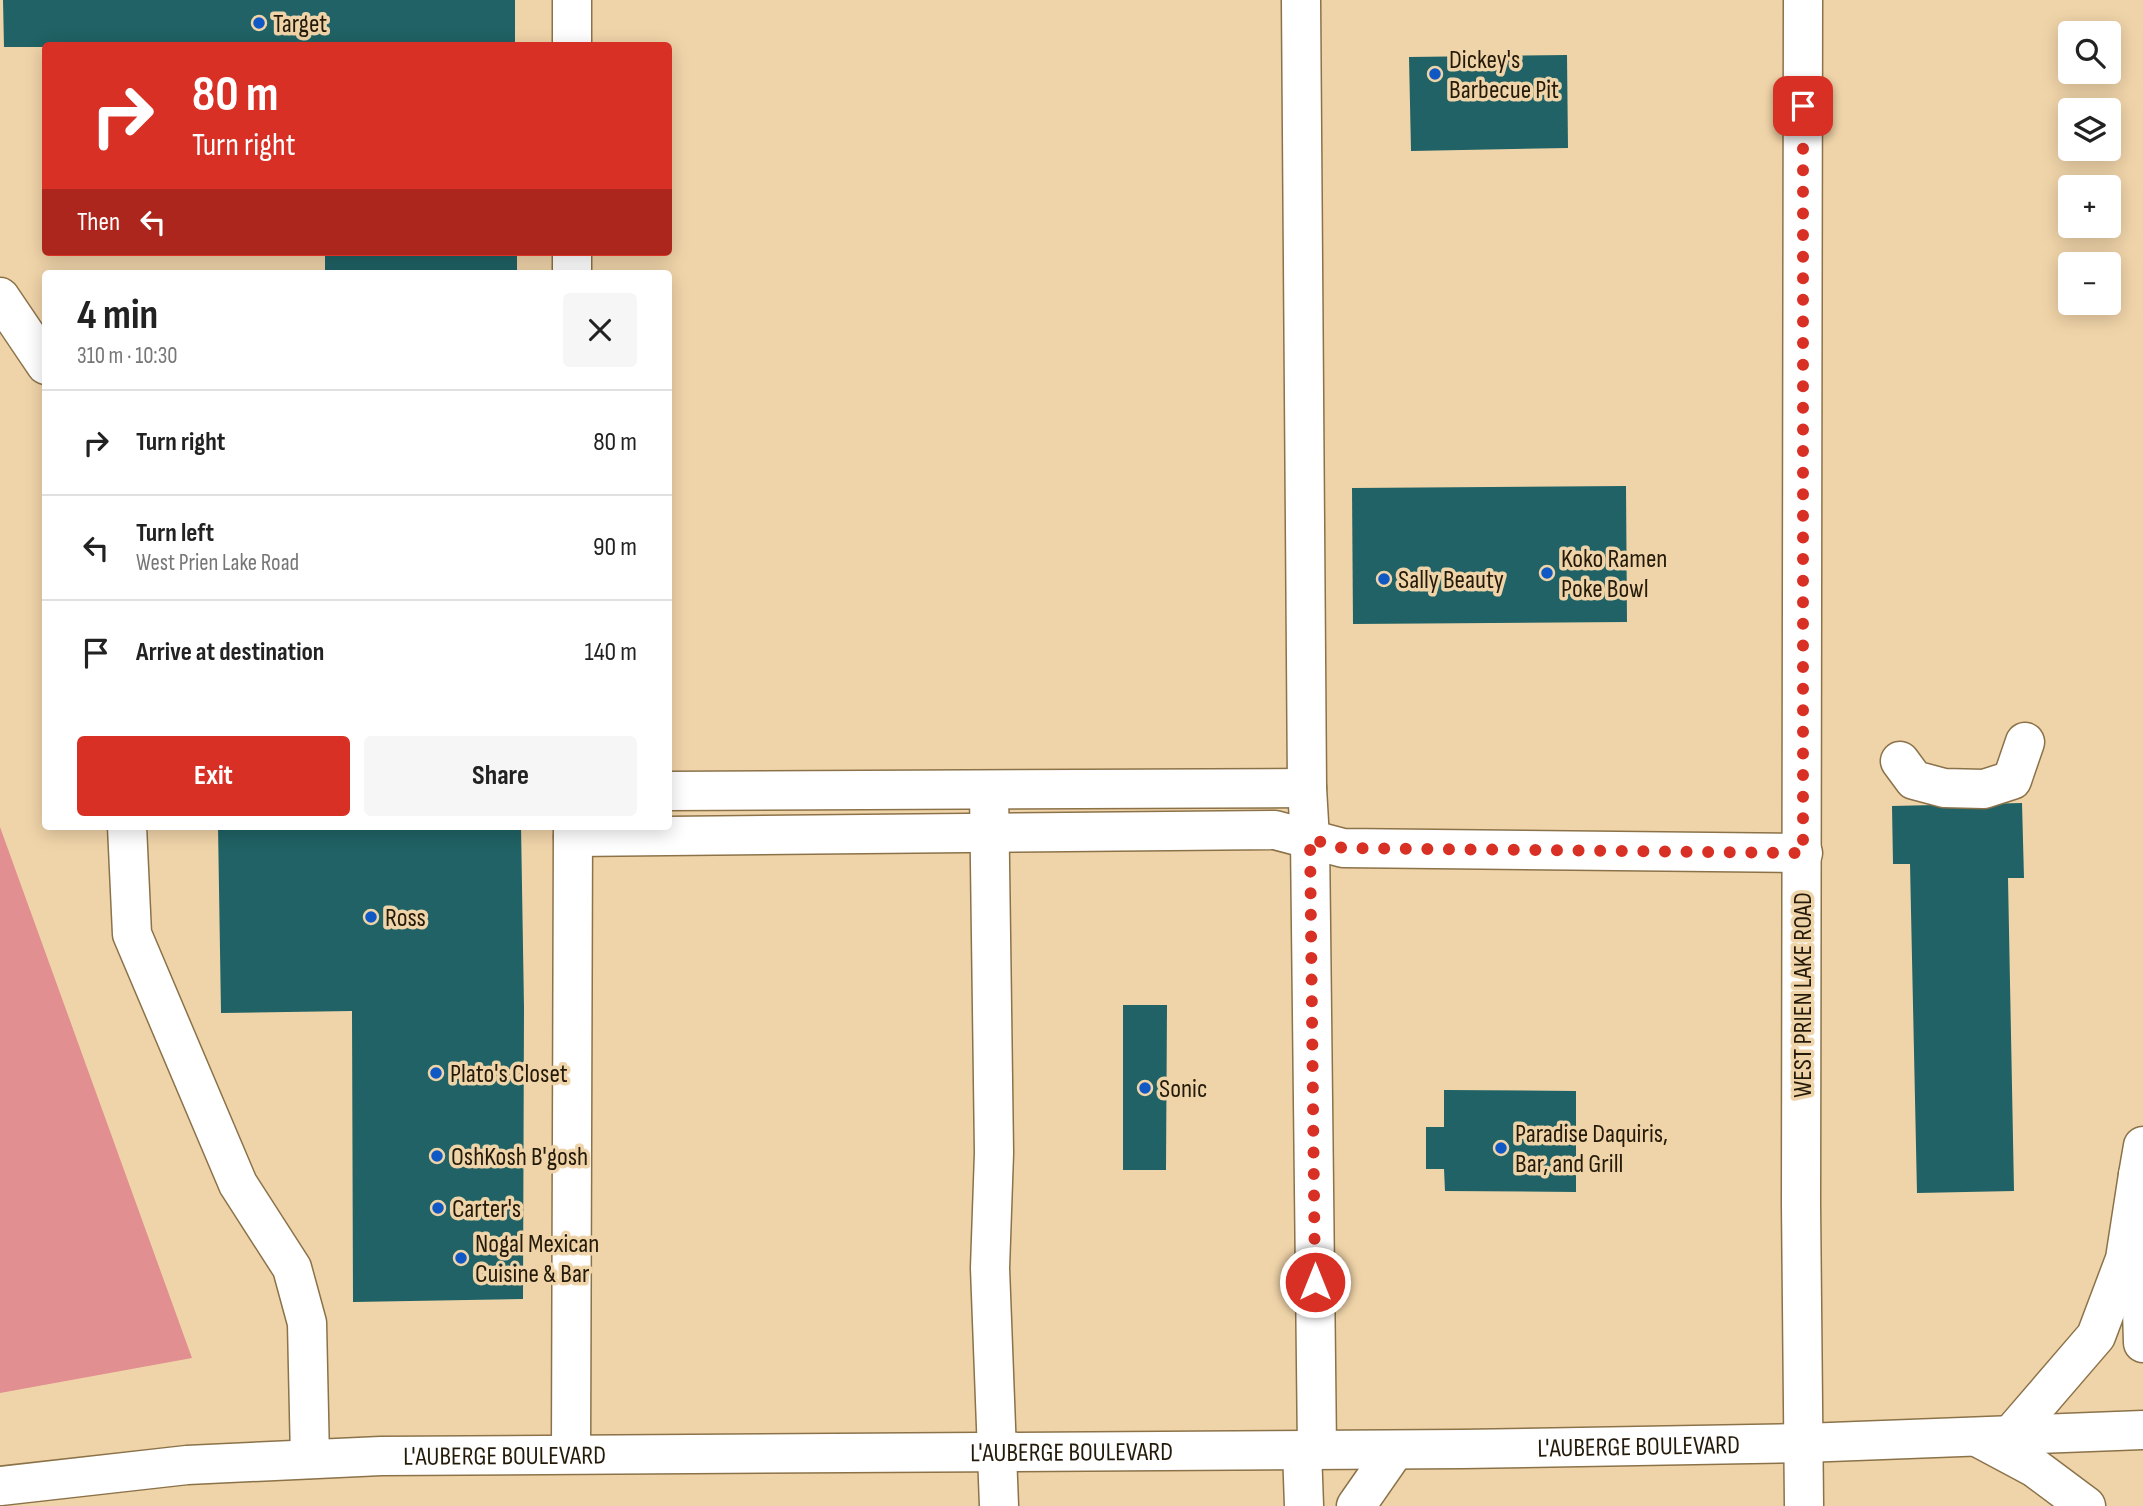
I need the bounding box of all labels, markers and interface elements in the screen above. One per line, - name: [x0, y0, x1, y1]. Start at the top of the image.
- place label: Target: [273, 9, 327, 40]
- marker: Target: [251, 15, 267, 31]
- map controls: [2058, 21, 2121, 315]
- button: search: [2058, 21, 2121, 84]
- place label: Dickey's Barbecue Pit: [1449, 45, 1559, 106]
- text: 80 m: [192, 66, 279, 125]
- marker: Dickey's Barbecue Pit: [1427, 66, 1443, 82]
- icon: right: [77, 70, 168, 161]
- pin: [1773, 76, 1833, 136]
- icon: arrive: [1784, 87, 1822, 125]
- button: layers: [2058, 98, 2121, 161]
- text: Turn right: [192, 126, 296, 165]
- button: +: [2058, 175, 2121, 238]
- icon: left: [134, 203, 172, 241]
- text: Then: [77, 207, 120, 238]
- button: −: [2058, 252, 2121, 315]
- text: 4 min: [77, 290, 158, 341]
- button: close: [563, 293, 637, 367]
- text: 310 m · 10:30: [77, 342, 178, 370]
- icon: right: [77, 424, 115, 462]
- text: Turn right: [136, 427, 225, 458]
- text: 80 m: [593, 427, 637, 458]
- text: Turn left: [136, 518, 214, 549]
- icon: left: [77, 529, 115, 567]
- text: 90 m: [593, 532, 637, 563]
- place label: Koko Ramen Poke Bowl: [1561, 544, 1668, 605]
- text: West Prien Lake Road: [136, 549, 299, 577]
- place label: Sally Beauty: [1398, 565, 1504, 596]
- marker: Koko Ramen Poke Bowl: [1539, 565, 1555, 581]
- marker: Sally Beauty: [1376, 571, 1392, 587]
- icon: arrive: [77, 634, 115, 672]
- text: Arrive at destination: [136, 637, 324, 668]
- text: 140 m: [585, 637, 637, 668]
- button: Exit: [77, 736, 350, 816]
- button: Share: [364, 736, 637, 816]
- street label: WEST PRIEN LAKE ROAD: [1788, 892, 1819, 1098]
- place label: Ross: [385, 903, 426, 934]
- marker: Ross: [363, 909, 379, 925]
- place label: Plato's Closet: [450, 1059, 568, 1090]
- marker: Plato's Closet: [428, 1065, 444, 1081]
- place label: Sonic: [1159, 1074, 1207, 1105]
- marker: Sonic: [1137, 1080, 1153, 1096]
- place label: Paradise Daquiris, Bar, and Grill: [1515, 1119, 1668, 1180]
- marker: Paradise Daquiris, Bar, and Grill: [1493, 1140, 1509, 1156]
- place label: OshKosh B'gosh: [451, 1142, 588, 1173]
- marker: OshKosh B'gosh: [429, 1148, 445, 1164]
- place label: Carter's: [452, 1194, 521, 1225]
- marker: Carter's: [430, 1200, 446, 1216]
- place label: Nogal Mexican Cuisine & Bar: [475, 1229, 599, 1290]
- position arrow: [1278, 1245, 1352, 1319]
- marker: Nogal Mexican Cuisine & Bar: [453, 1250, 469, 1266]
- street label: L'AUBERGE BOULEVARD: [1537, 1430, 1740, 1465]
- street label: L'AUBERGE BOULEVARD: [970, 1437, 1173, 1469]
- street label: L'AUBERGE BOULEVARD: [403, 1441, 606, 1473]

